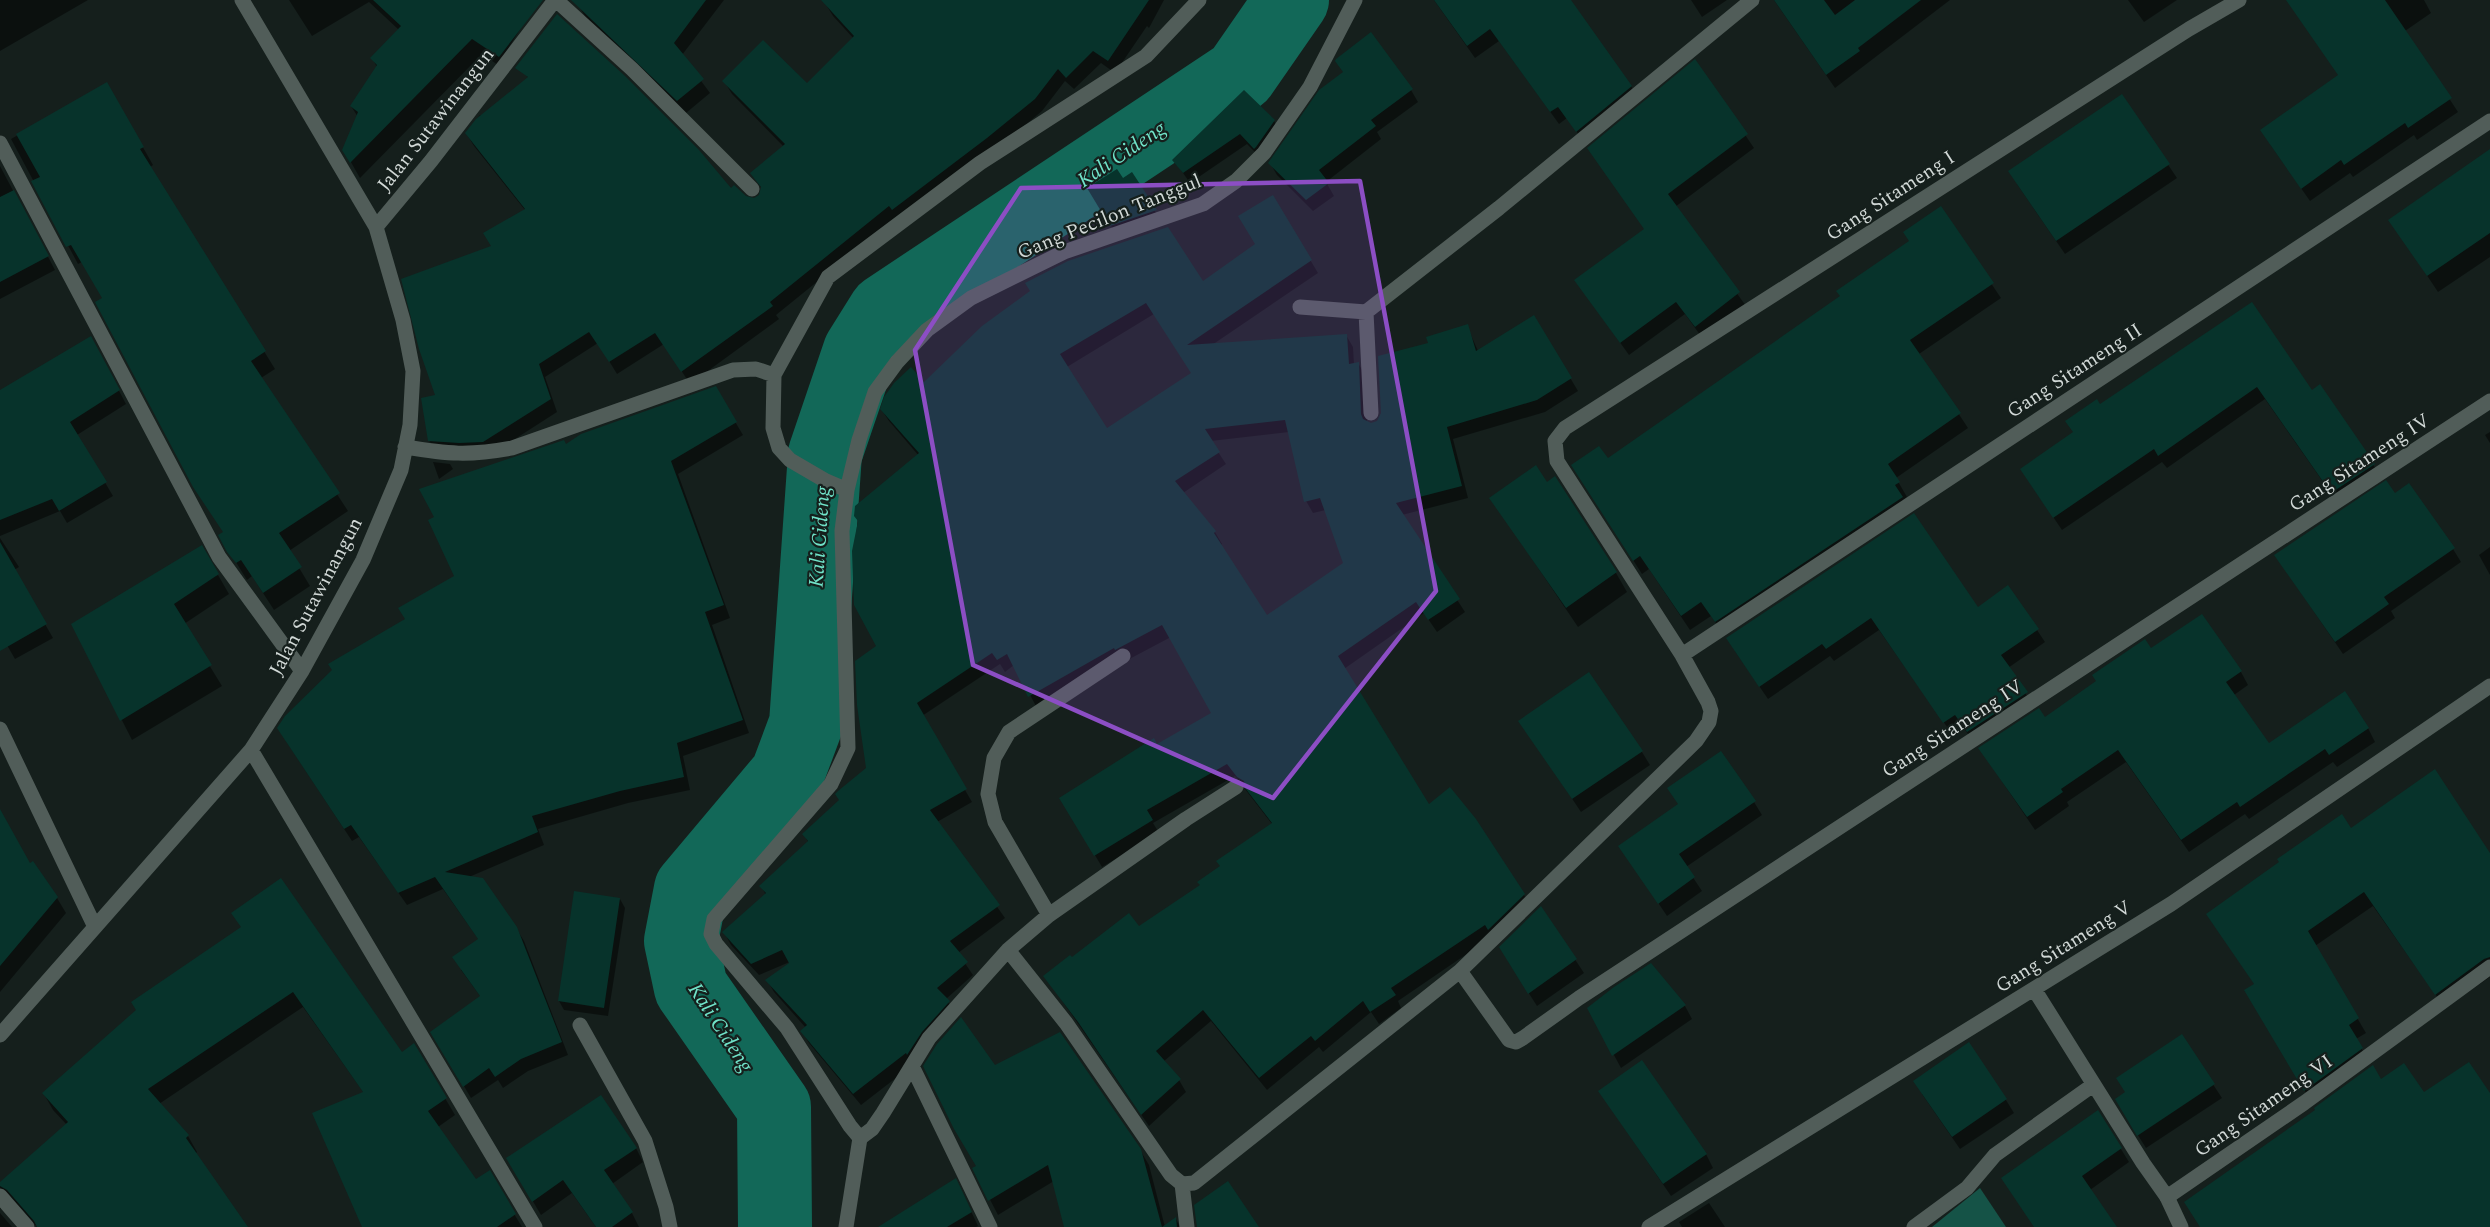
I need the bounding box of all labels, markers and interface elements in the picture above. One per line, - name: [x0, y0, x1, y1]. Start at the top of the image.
- street label: Jalan Sutawinangun: [370, 41, 502, 198]
- water label: Kali Cideng: [1071, 113, 1173, 196]
- street label: Gang Sitameng I: [1820, 143, 1961, 249]
- street label: Gang Pecilon Tanggul: [1013, 166, 1206, 268]
- street label: Gang Sitameng II: [2001, 316, 2148, 426]
- street label: Gang Sitameng IV: [2283, 406, 2436, 520]
- water label: Kali Cideng: [801, 485, 840, 588]
- street label: Jalan Sutawinangun: [261, 512, 370, 681]
- street label: Gang Sitameng IV: [1876, 672, 2029, 786]
- street label: Gang Sitameng V: [1990, 893, 2138, 1001]
- water label: Kali Cideng: [679, 977, 761, 1079]
- street label: Gang Sitameng VI: [2188, 1047, 2339, 1165]

